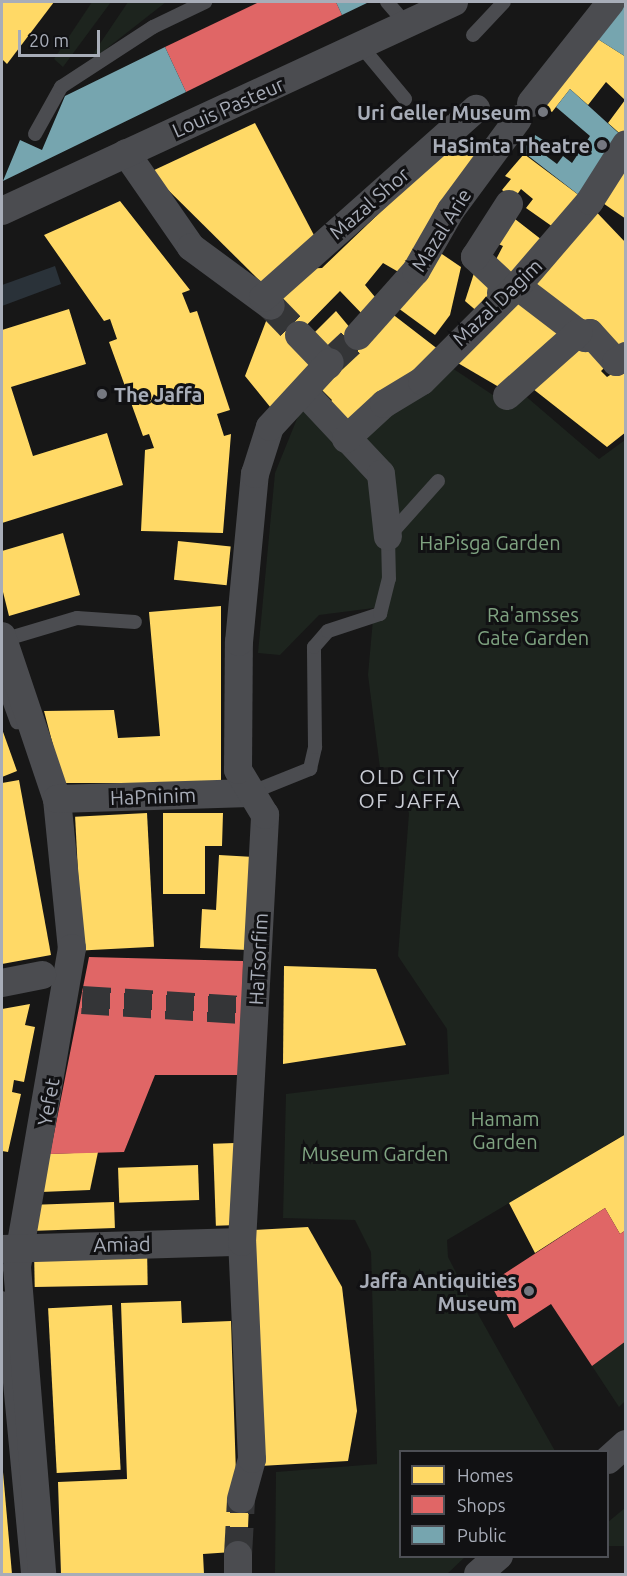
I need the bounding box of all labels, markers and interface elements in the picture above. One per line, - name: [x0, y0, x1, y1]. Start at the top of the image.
- scale bar: [21, 18, 104, 56]
- text: 20 m: [29, 30, 69, 50]
- street label: Louis Pasteur: [168, 72, 288, 142]
- place label: Uri Geller Museum: [357, 100, 531, 124]
- marker: Uri Geller Museum: [536, 105, 550, 119]
- place label: HaSimta Theatre: [432, 133, 590, 157]
- marker: HaSimta Theatre: [595, 138, 609, 152]
- street label: Mazal Shor: [324, 162, 414, 244]
- street label: Mazal Arie: [406, 184, 476, 276]
- street label: Mazal Dagim: [447, 253, 547, 351]
- place label: The Jaffa: [114, 382, 202, 406]
- marker: The Jaffa: [95, 387, 109, 401]
- park label: HaPisga Garden: [419, 530, 561, 554]
- park label: Ra'amsses Gate Garden: [477, 603, 589, 650]
- district label: OLD CITY OF JAFFA: [358, 763, 462, 813]
- street label: HaPninim: [110, 783, 196, 809]
- street label: HaTsorfim: [244, 912, 272, 1006]
- street label: Yefet: [32, 1076, 64, 1128]
- park label: Hamam Garden: [470, 1106, 540, 1153]
- park label: Museum Garden: [301, 1141, 449, 1165]
- street label: Amiad: [93, 1232, 151, 1256]
- place label: Jaffa Antiquities Museum: [359, 1268, 517, 1315]
- marker: Jaffa Antiquities Museum: [522, 1284, 536, 1298]
- legend: [399, 1450, 609, 1558]
- text: Homes: [457, 1465, 513, 1485]
- text: Shops: [457, 1495, 506, 1515]
- text: Public: [457, 1525, 506, 1545]

